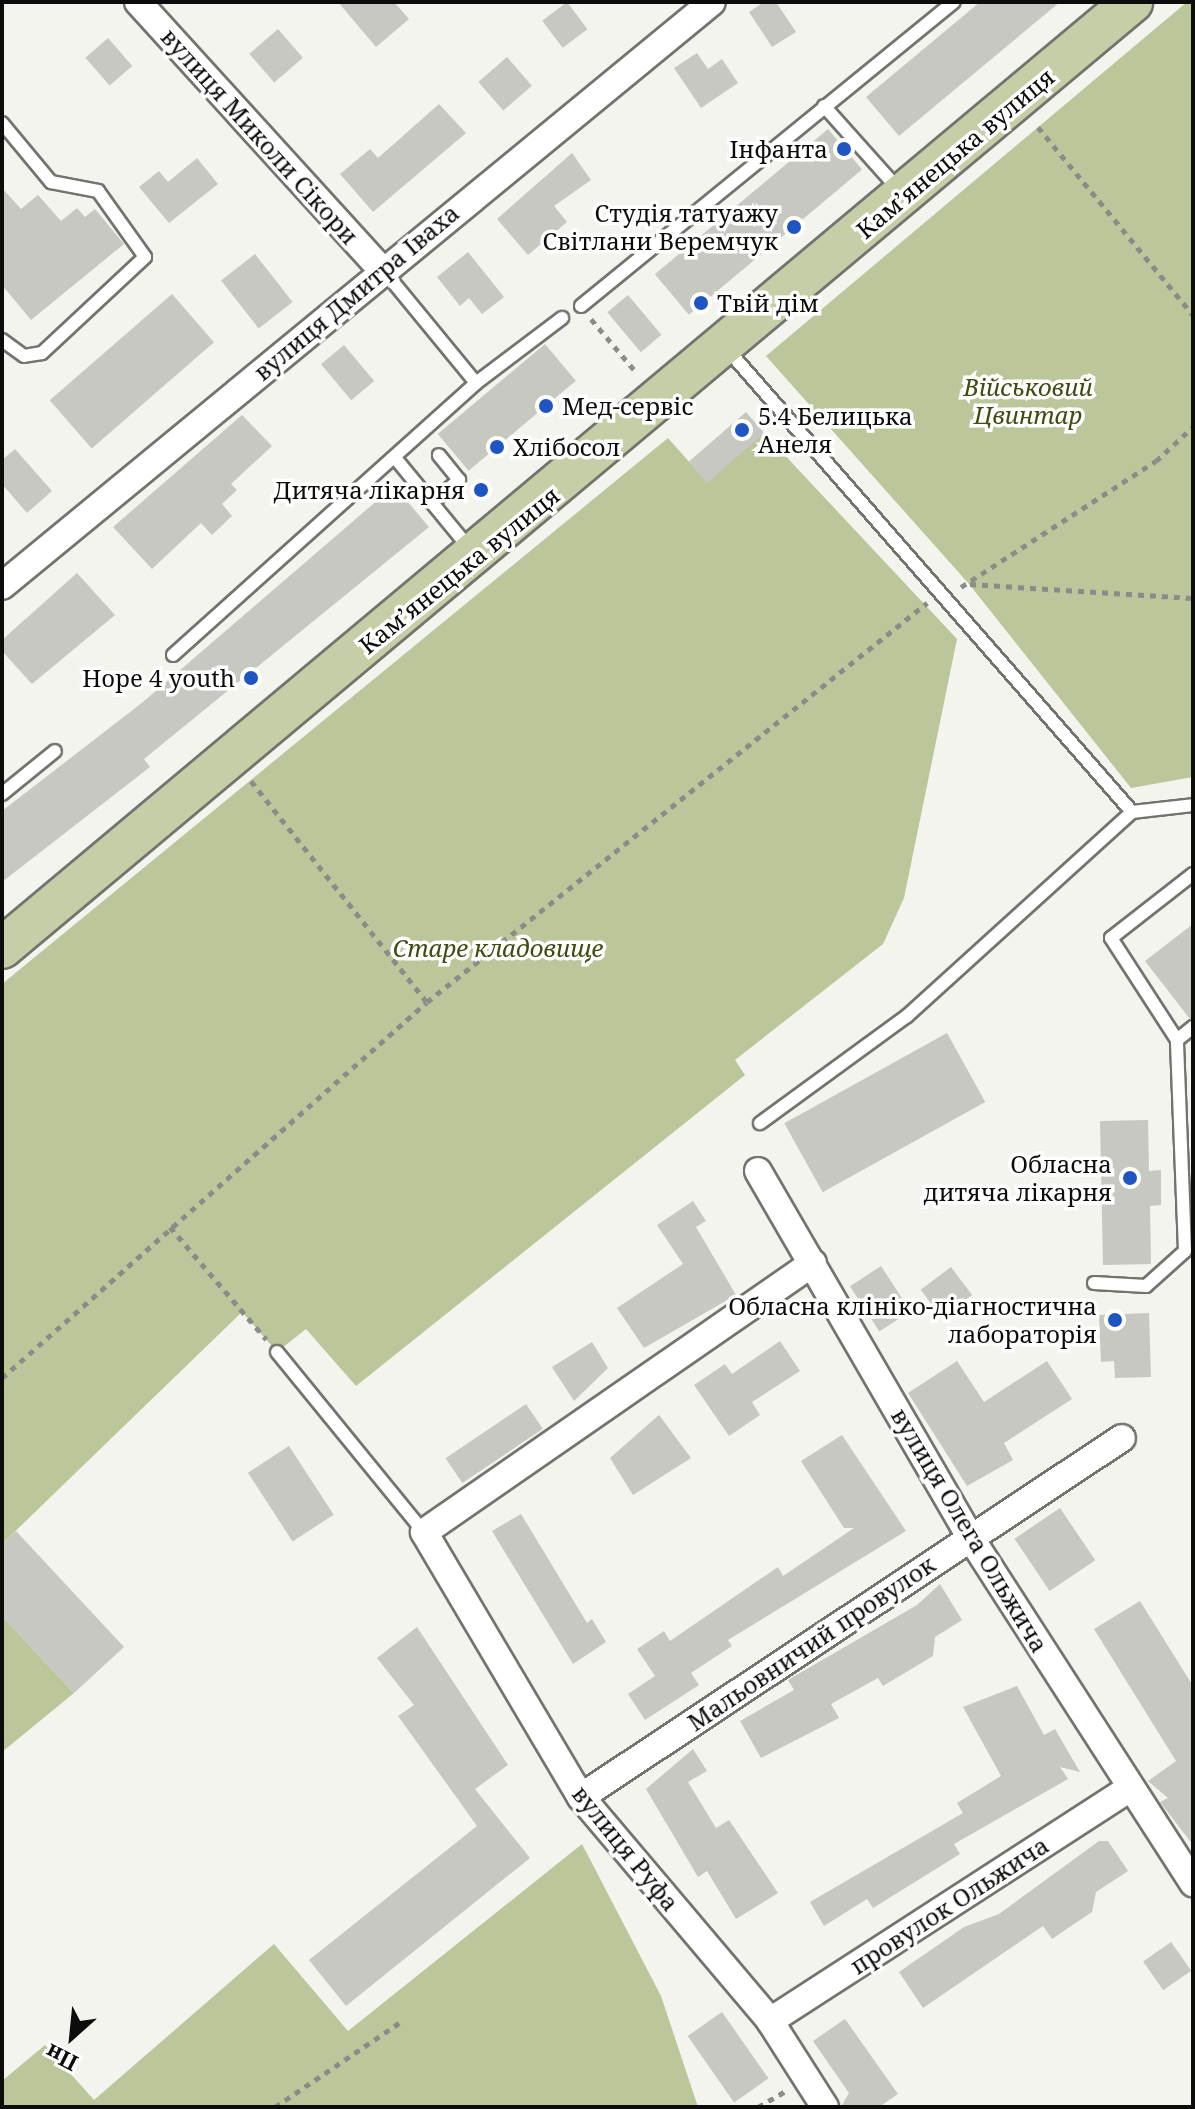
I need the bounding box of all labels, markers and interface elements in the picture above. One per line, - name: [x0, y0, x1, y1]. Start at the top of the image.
- street label: вулиця Миколи Сікори: [155, 22, 365, 250]
- street label: Камʼянецька вулиця: [850, 62, 1060, 244]
- place label: Інфанта: [729, 135, 828, 163]
- marker: Інфанта: [835, 140, 853, 158]
- street label: вулиця Дмитра Іваха: [248, 198, 464, 386]
- place label: Студія татуажу Світлани Веремчук: [543, 199, 778, 255]
- marker: Студія татуажу Світлани Веремчук: [785, 218, 803, 236]
- place label: Твій дім: [717, 289, 819, 317]
- marker: Твій дім: [692, 294, 710, 312]
- park label: Військовий Цвинтар: [963, 373, 1093, 429]
- place label: Мед-сервіс: [562, 392, 693, 420]
- marker: Мед-сервіс: [537, 397, 555, 415]
- place label: 5.4 Белицька Анеля: [758, 402, 913, 458]
- marker: 5.4 Белицька Анеля: [733, 421, 751, 439]
- place label: Хлібосол: [513, 433, 620, 461]
- marker: Хлібосол: [488, 438, 506, 456]
- place label: Дитяча лікарня: [274, 476, 465, 504]
- street label: Камʼянецька вулиця: [353, 480, 565, 660]
- marker: Дитяча лікарня: [472, 481, 490, 499]
- place label: Hope 4 youth: [82, 664, 235, 692]
- marker: Hope 4 youth: [242, 669, 260, 687]
- park label: Старе кладовище: [393, 934, 603, 962]
- place label: Обласна дитяча лікарня: [924, 1150, 1112, 1206]
- marker: Обласна дитяча лікарня: [1119, 1167, 1141, 1189]
- place label: Обласна клініко-діагностична лабораторія: [728, 1292, 1097, 1348]
- marker: Обласна клініко-діагностична лабораторія: [1104, 1309, 1126, 1331]
- street label: вулиця Олега Ольжича: [886, 1403, 1054, 1657]
- street label: Мальовничий провулок: [682, 1549, 940, 1737]
- street label: вулиця Руфа: [567, 1779, 685, 1917]
- street label: провулок Ольжича: [844, 1830, 1054, 1980]
- north arrow: [32, 1997, 112, 2077]
- text: Пн: [40, 2038, 82, 2079]

